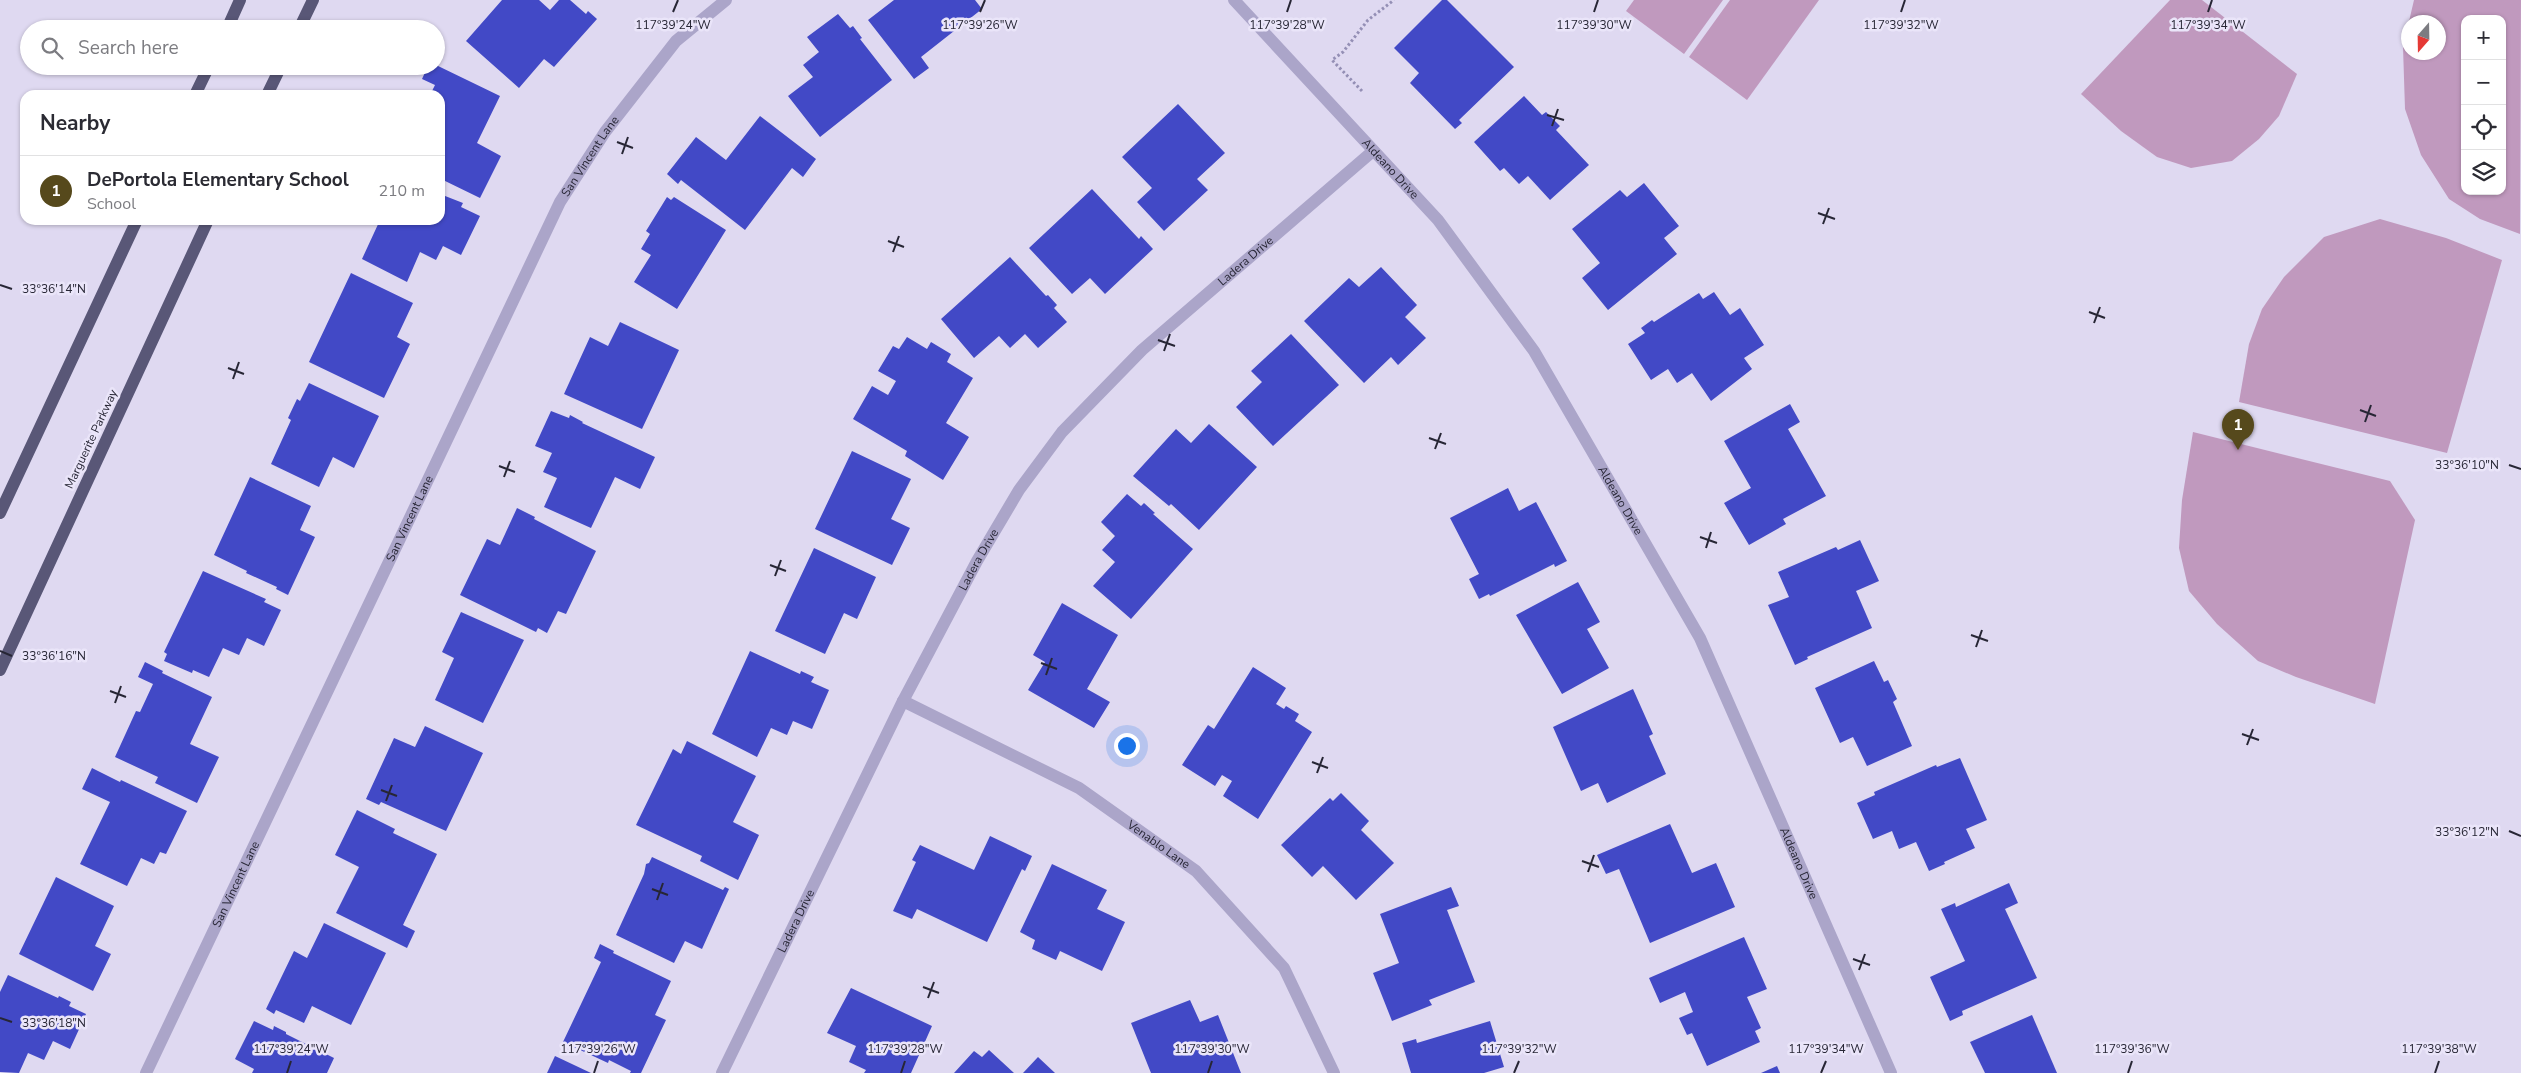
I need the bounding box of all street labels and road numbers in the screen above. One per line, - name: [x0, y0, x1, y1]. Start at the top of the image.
- street label: San Vincent Lane: [557, 113, 623, 200]
- street label: Aldeano Drive: [1358, 135, 1422, 202]
- street label: Ladera Drive: [1214, 232, 1277, 289]
- street label: Marguerite Parkway: [61, 386, 121, 491]
- street label: Aldeano Drive: [1594, 463, 1647, 538]
- street label: San Vincent Lane: [382, 473, 437, 564]
- street label: Ladera Drive: [955, 526, 1002, 593]
- street label: Venablo Lane: [1123, 816, 1193, 872]
- street label: Aldeano Drive: [1776, 825, 1822, 902]
- street label: San Vincent Lane: [208, 839, 263, 930]
- street label: Ladera Drive: [774, 887, 818, 955]

